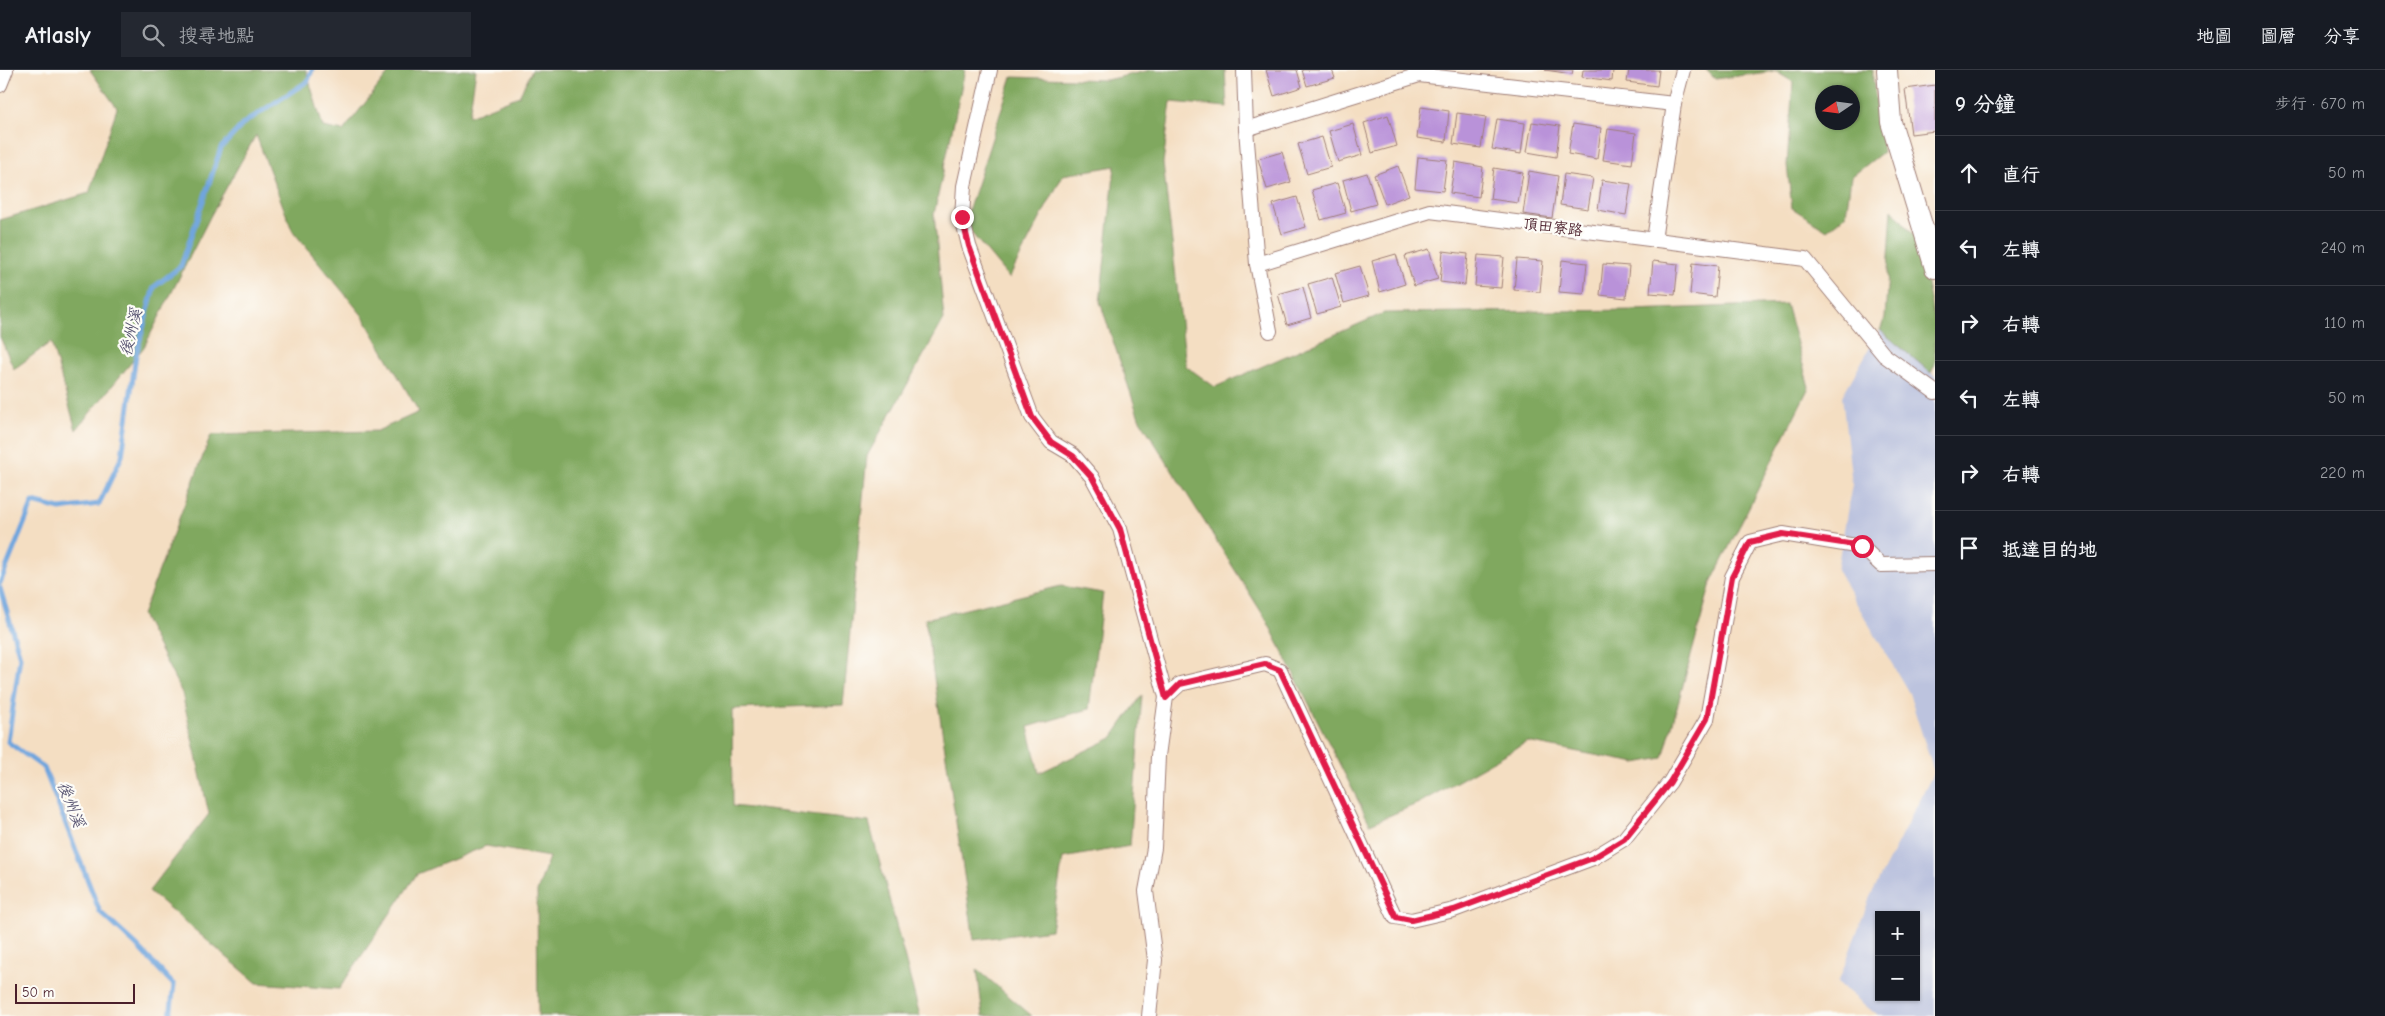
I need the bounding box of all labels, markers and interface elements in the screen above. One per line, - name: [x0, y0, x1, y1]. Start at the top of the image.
- search box: [121, 12, 471, 57]
- text: Atlasly: [25, 21, 91, 49]
- icon: search: [139, 21, 167, 49]
- text: 搜尋地點: [179, 25, 255, 47]
- text: 地圖: [2196, 26, 2232, 47]
- text: 圖層: [2260, 26, 2296, 47]
- text: 分享: [2324, 26, 2360, 47]
- north arrow: [1815, 85, 1860, 130]
- text: 9 分鐘: [1955, 92, 2015, 116]
- text: 步行 · 670 m: [2275, 95, 2365, 113]
- icon: ahead: [1955, 159, 1983, 187]
- text: 直行: [2002, 164, 2040, 186]
- text: 50 m: [2328, 164, 2365, 182]
- route end: [951, 206, 974, 229]
- street label: 頂田寮路: [1522, 214, 1584, 240]
- icon: left: [1955, 234, 1983, 262]
- text: 左轉: [2002, 239, 2040, 261]
- text: 240 m: [2321, 239, 2365, 257]
- water label: 後州溪: [116, 306, 146, 358]
- icon: right: [1955, 309, 1983, 337]
- text: 右轉: [2002, 314, 2040, 336]
- text: 110 m: [2324, 314, 2365, 332]
- icon: left: [1955, 384, 1983, 412]
- text: 左轉: [2002, 389, 2040, 411]
- text: 50 m: [2328, 389, 2365, 407]
- icon: right: [1955, 459, 1983, 487]
- text: 右轉: [2002, 464, 2040, 486]
- text: 220 m: [2320, 464, 2365, 482]
- icon: arrive: [1955, 534, 1983, 562]
- route start: [1851, 535, 1874, 558]
- text: 抵達目的地: [2002, 539, 2097, 561]
- water label: 後州溪: [54, 779, 88, 831]
- map controls: [1875, 911, 1920, 1001]
- button: +: [1875, 911, 1920, 956]
- button: −: [1875, 956, 1920, 1001]
- scale bar: [15, 981, 135, 1004]
- text: 50 m: [22, 984, 54, 1001]

